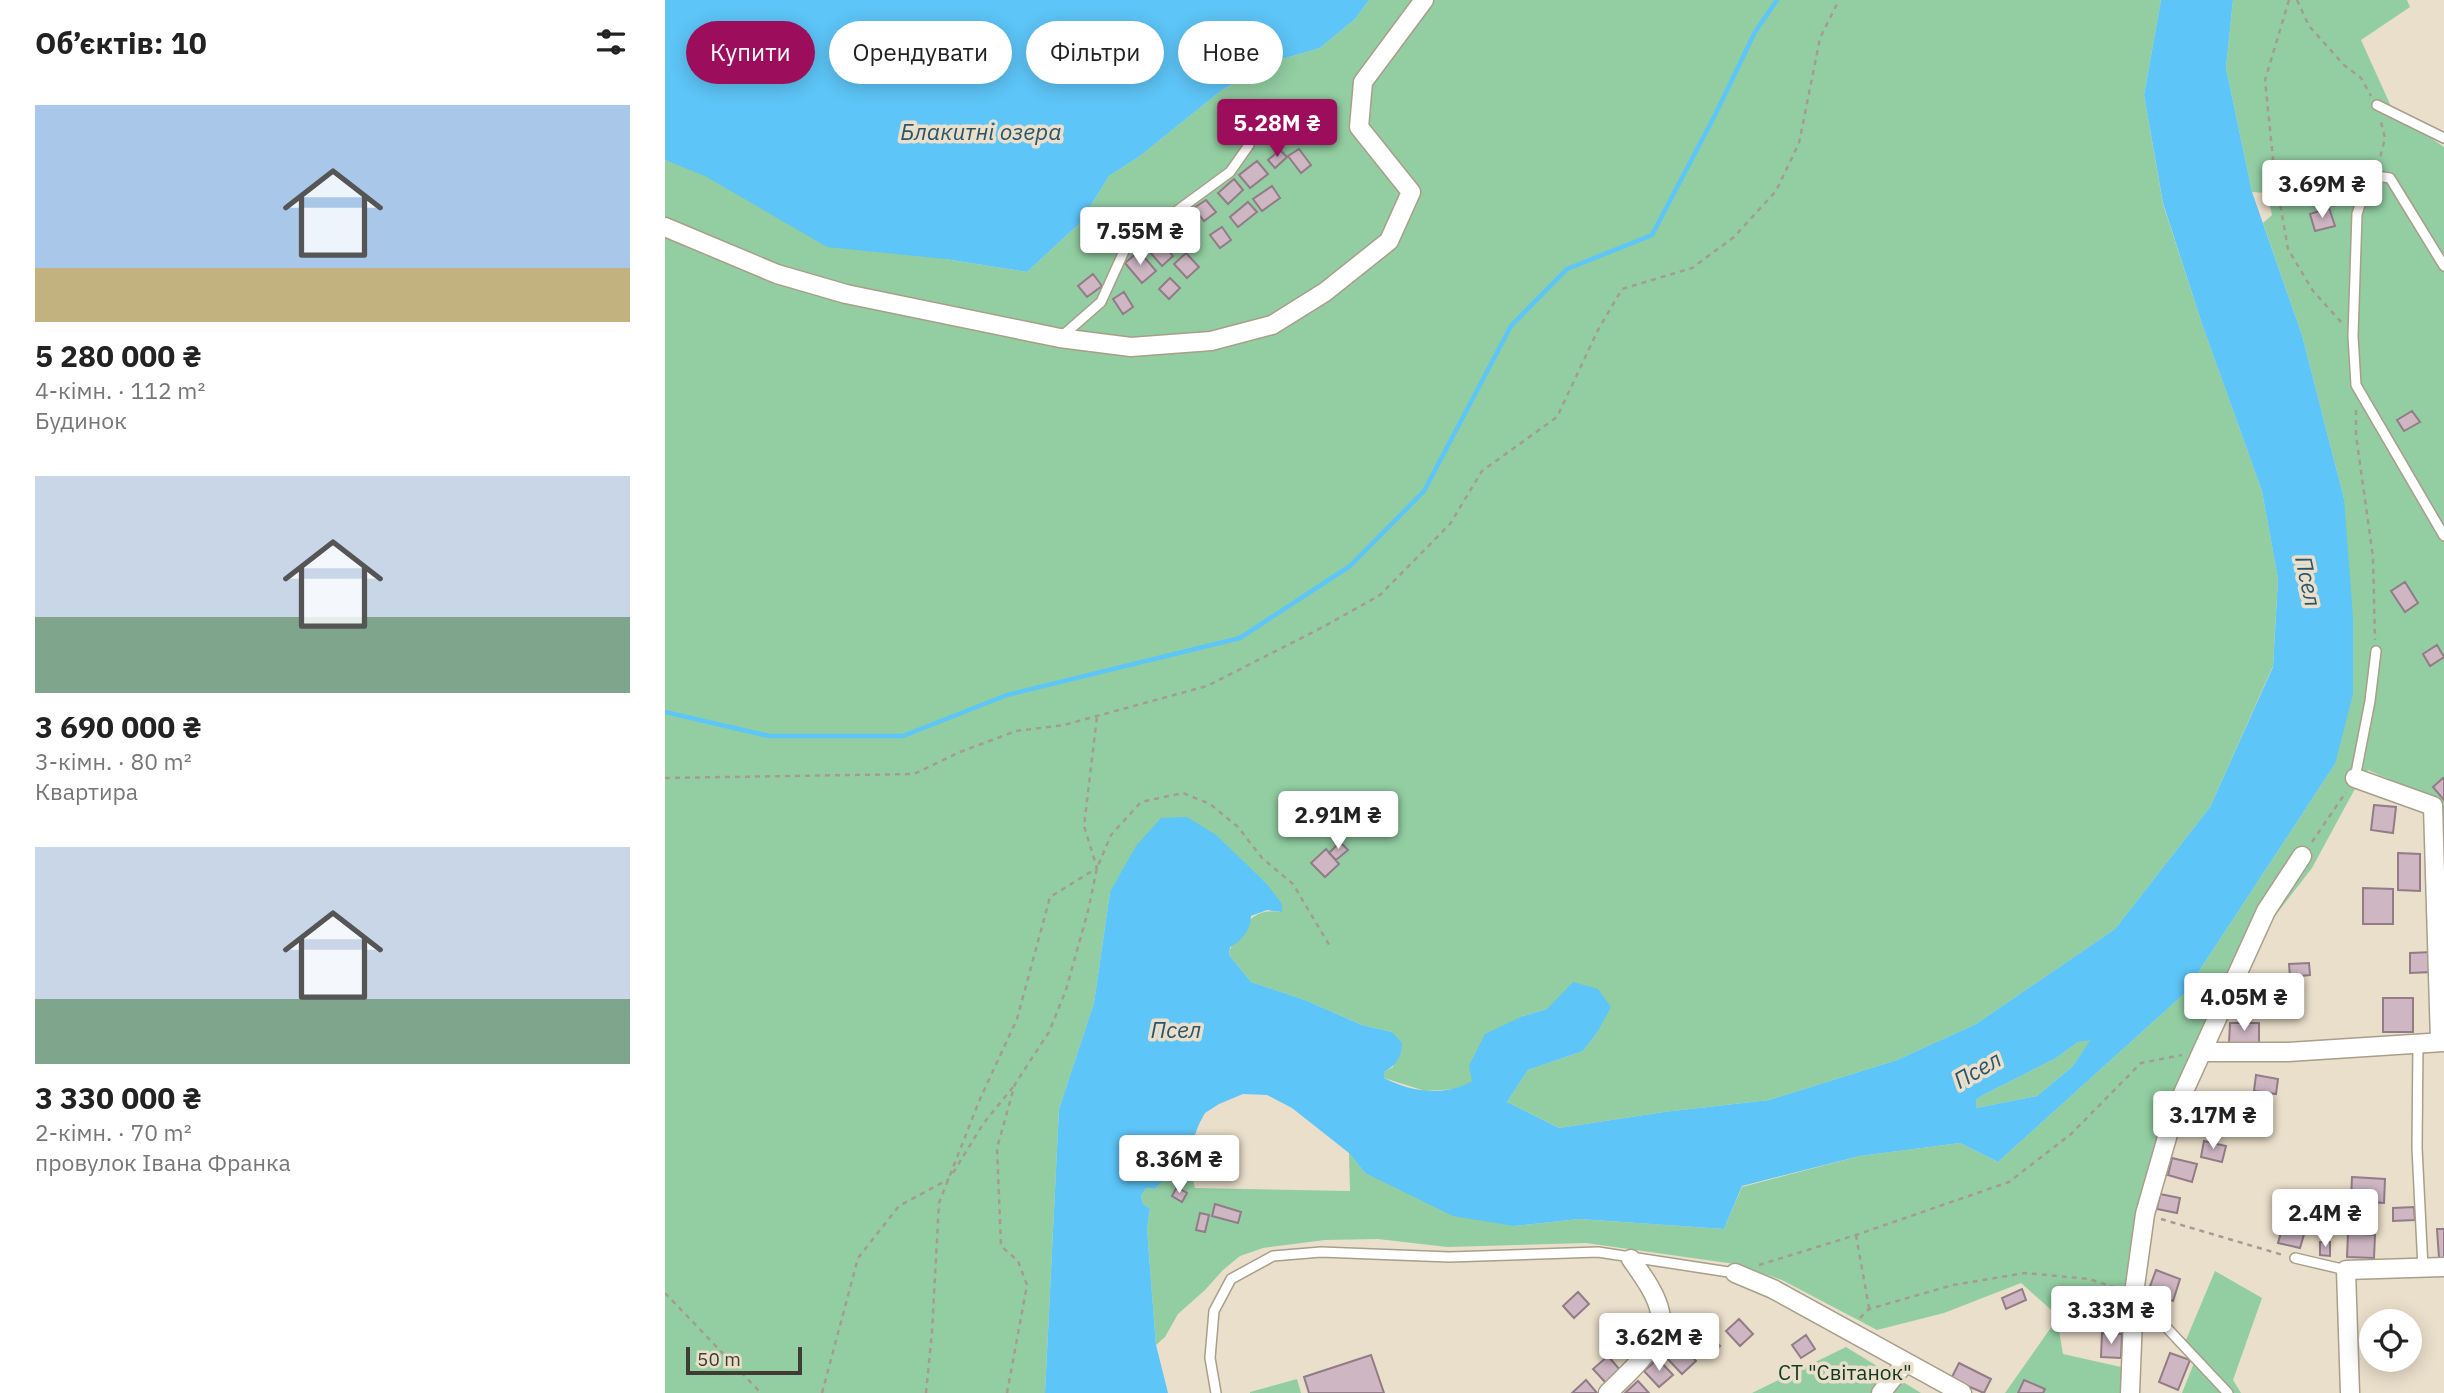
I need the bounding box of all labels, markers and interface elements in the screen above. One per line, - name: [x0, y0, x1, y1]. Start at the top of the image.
- chip: Купити: [686, 21, 815, 84]
- chip: Орендувати: [829, 21, 1012, 84]
- chip: Фільтри: [1026, 21, 1164, 84]
- chip: Нове: [1178, 21, 1283, 84]
- text: Об’єктів: 10: [35, 23, 207, 62]
- icon: filters: [592, 23, 630, 61]
- pin: 5.28M ₴: [1212, 100, 1342, 159]
- text: 5.28M ₴: [1233, 107, 1321, 137]
- water label: Блакитні озера: [900, 116, 1062, 146]
- icon: home: [270, 150, 396, 276]
- pin: 3.69M ₴: [2257, 160, 2387, 220]
- text: 3.69M ₴: [2278, 168, 2366, 198]
- pin: 7.55M ₴: [1075, 208, 1205, 267]
- text: 7.55M ₴: [1096, 215, 1184, 245]
- text: 5 280 000 ₴: [35, 336, 202, 375]
- text: 4-кімн. · 112 m²: [35, 375, 205, 405]
- text: Будинок: [35, 405, 127, 435]
- icon: home: [270, 521, 396, 647]
- water label: Псел: [2289, 553, 2329, 609]
- text: 3 690 000 ₴: [35, 707, 202, 746]
- text: 3-кімн. · 80 m²: [35, 746, 192, 776]
- text: Квартира: [35, 776, 138, 806]
- pin: 2.91M ₴: [1273, 792, 1403, 851]
- text: 2.91M ₴: [1294, 799, 1382, 829]
- icon: home: [270, 892, 396, 1018]
- pin: 4.05M ₴: [2179, 974, 2309, 1033]
- text: 4.05M ₴: [2200, 981, 2288, 1011]
- water label: Псел: [1151, 1014, 1201, 1044]
- water label: Псел: [1947, 1043, 2007, 1095]
- text: 3 330 000 ₴: [35, 1078, 202, 1117]
- pin: 3.17M ₴: [2148, 1092, 2278, 1151]
- text: 3.17M ₴: [2169, 1099, 2257, 1129]
- text: 2-кімн. · 70 m²: [35, 1117, 192, 1147]
- pin: 8.36M ₴: [1114, 1136, 1244, 1195]
- text: 8.36M ₴: [1135, 1143, 1223, 1173]
- text: провулок Івана Франка: [35, 1147, 291, 1177]
- pin: 2.4M ₴: [2268, 1190, 2382, 1249]
- text: 2.4M ₴: [2288, 1197, 2362, 1227]
- pin: 3.33M ₴: [2046, 1286, 2176, 1346]
- text: 3.33M ₴: [2067, 1294, 2155, 1324]
- map controls: [2359, 1309, 2422, 1372]
- button: locate: [2359, 1309, 2422, 1372]
- pin: 3.62M ₴: [1594, 1314, 1724, 1373]
- text: 3.62M ₴: [1615, 1321, 1703, 1351]
- scale bar: [686, 1344, 801, 1376]
- text: 50 m: [697, 1347, 741, 1371]
- park label: СТ "Світанок": [1778, 1358, 1912, 1386]

